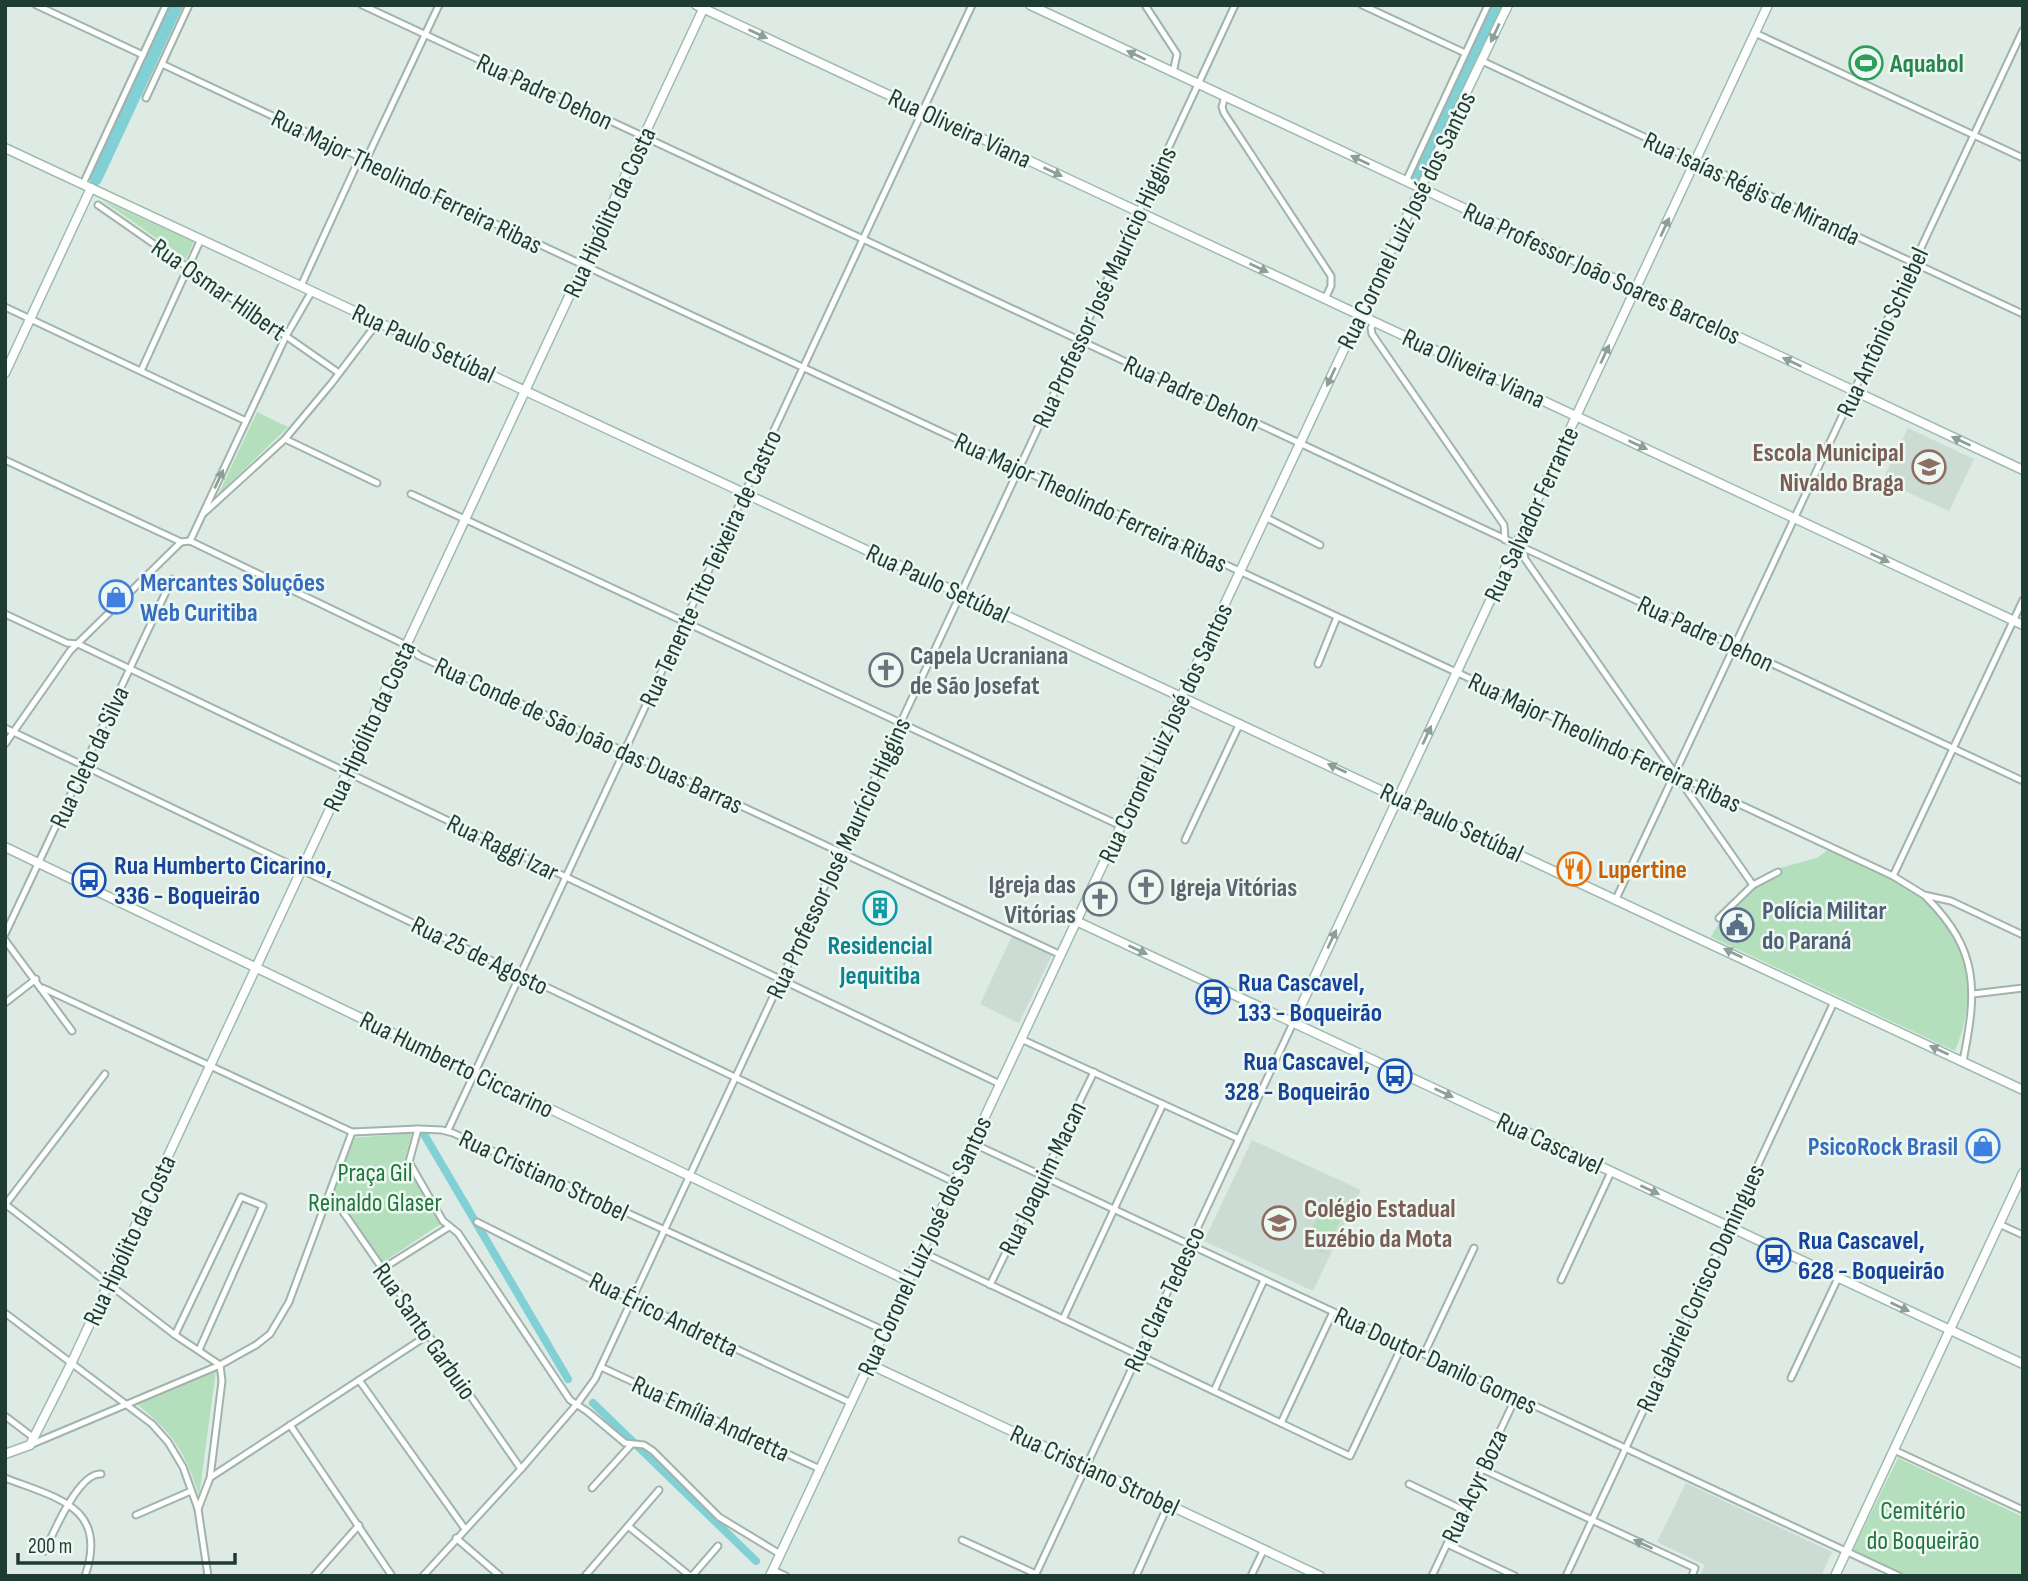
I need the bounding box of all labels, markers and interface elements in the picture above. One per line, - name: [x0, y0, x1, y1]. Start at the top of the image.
- one-way arrow: [1489, 23, 1501, 43]
- one-way arrow: [748, 28, 768, 40]
- sports icon: Aquabol: [1847, 44, 1885, 82]
- street label: Rua Padre Dehon: [471, 47, 617, 137]
- one-way arrow: [1126, 49, 1147, 60]
- place label: Aquabol: [1889, 49, 1964, 80]
- street label: Rua Oliveira Viana: [883, 83, 1036, 176]
- street label: Rua Coronel Luiz José dos Santos: [1331, 87, 1483, 355]
- street label: Rua Major Theolindo Ferreira Ribas: [266, 103, 547, 261]
- street label: Rua Hipólito da Costa: [557, 122, 663, 303]
- street label: Rua Isaías Régis de Miranda: [1638, 126, 1865, 253]
- street label: Rua Professor José Maurício Higgins: [1026, 142, 1184, 433]
- one-way arrow: [1350, 154, 1370, 166]
- one-way arrow: [1043, 166, 1063, 178]
- street label: Rua Professor João Soares Barcelos: [1458, 196, 1745, 352]
- one-way arrow: [1659, 217, 1670, 237]
- street label: Rua Osmar Hilbert: [145, 232, 292, 348]
- street label: Rua Antônio Schiebel: [1831, 243, 1936, 422]
- one-way arrow: [1249, 262, 1269, 274]
- street label: Rua Paulo Setúbal: [347, 298, 500, 391]
- street label: Rua Oliveira Viana: [1397, 323, 1550, 416]
- one-way arrow: [1599, 344, 1611, 364]
- street label: Rua Padre Dehon: [1118, 349, 1264, 439]
- one-way arrow: [1782, 356, 1802, 368]
- one-way arrow: [1325, 367, 1337, 387]
- street label: Rua Salvador Ferrante: [1478, 422, 1587, 607]
- street label: Rua Tenente Tito Teixeira de Castro: [633, 425, 789, 712]
- street label: Rua Major Theolindo Ferreira Ribas: [949, 427, 1232, 580]
- one-way arrow: [1951, 435, 1971, 447]
- place label: Escola Municipal Nivaldo Braga: [1752, 438, 1904, 499]
- one-way arrow: [1628, 439, 1648, 451]
- school or university icon: Escola Municipal Nivaldo Braga: [1910, 448, 1948, 486]
- one-way arrow: [213, 469, 225, 489]
- street label: Rua Paulo Setúbal: [861, 538, 1014, 631]
- one-way arrow: [1870, 552, 1890, 564]
- place label: Mercantes Soluções Web Curitiba: [140, 568, 325, 629]
- shop icon: Mercantes Soluções Web Curitiba: [97, 578, 135, 616]
- street label: Rua Padre Dehon: [1632, 589, 1778, 679]
- street label: Rua Coronel Luiz José dos Santos: [1093, 599, 1240, 868]
- street label: Rua Hipólito da Costa: [317, 636, 423, 817]
- place label: Capela Ucraniana de São Josefat: [910, 641, 1068, 702]
- street label: Rua Conde de São João das Duas Barras: [429, 651, 747, 821]
- church icon: Capela Ucraniana de São Josefat: [867, 651, 905, 689]
- street label: Rua Major Theolindo Ferreira Ribas: [1463, 667, 1746, 820]
- street label: Rua Cleto da Silva: [44, 682, 137, 834]
- street label: Rua Professor José Maurício Higgins: [760, 713, 918, 1004]
- one-way arrow: [1421, 725, 1433, 745]
- one-way arrow: [1326, 763, 1347, 774]
- street label: Rua Paulo Setúbal: [1375, 777, 1528, 870]
- street label: Rua Raggi Izar: [441, 808, 564, 889]
- restaurant icon: Lupertine: [1555, 850, 1593, 888]
- place label: Rua Humberto Cicarino, 336 - Boqueirão: [114, 851, 332, 912]
- place label: Lupertine: [1598, 855, 1687, 886]
- bus stop icon: Rua Humberto Cicarino, 336 - Boqueirão: [70, 861, 108, 899]
- church icon: Igreja Vitórias: [1127, 868, 1165, 906]
- place label: Igreja das Vitórias: [989, 870, 1076, 931]
- place label: Igreja Vitórias: [1170, 873, 1297, 904]
- church icon: Igreja das Vitórias: [1081, 880, 1119, 918]
- building icon: Residencial Jequitiba: [861, 889, 899, 927]
- place label: Polícia Militar do Paraná: [1762, 896, 1886, 957]
- public building icon: Polícia Militar do Paraná: [1718, 906, 1756, 944]
- street label: Rua 25 de Agosto: [406, 910, 553, 1003]
- one-way arrow: [1327, 929, 1338, 949]
- place label: Residencial Jequitiba: [827, 931, 933, 992]
- one-way arrow: [1128, 944, 1148, 956]
- one-way arrow: [1723, 947, 1743, 959]
- place label: Rua Cascavel, 133 - Boqueirão: [1238, 968, 1382, 1029]
- bus stop icon: Rua Cascavel, 133 - Boqueirão: [1194, 978, 1232, 1016]
- street label: Rua Humberto Ciccarino: [355, 1005, 558, 1126]
- one-way arrow: [1929, 1044, 1949, 1056]
- place label: Rua Cascavel, 328 - Boqueirão: [1224, 1047, 1370, 1108]
- bus stop icon: Rua Cascavel, 328 - Boqueirão: [1376, 1057, 1414, 1095]
- one-way arrow: [1434, 1087, 1454, 1099]
- street label: Rua Joaquim Macan: [993, 1097, 1094, 1261]
- street label: Rua Cascavel: [1491, 1106, 1607, 1182]
- street label: Rua Coronel Luiz José dos Santos: [852, 1112, 999, 1381]
- street label: Rua Cristiano Strobel: [454, 1124, 633, 1229]
- shop icon: PsicoRock Brasil: [1964, 1127, 2002, 1165]
- place label: PsicoRock Brasil: [1808, 1132, 1958, 1163]
- street label: Rua Hipólito da Costa: [77, 1150, 183, 1331]
- park label: Praça Gil Reinaldo Glaser: [308, 1158, 442, 1219]
- street label: Rua Gabriel Corisco Domingues: [1630, 1160, 1772, 1417]
- one-way arrow: [1640, 1184, 1660, 1195]
- place label: Colégio Estadual Euzébio da Mota: [1304, 1194, 1456, 1255]
- school or university icon: Colégio Estadual Euzébio da Mota: [1260, 1204, 1298, 1242]
- street label: Rua Clara Tedesco: [1118, 1222, 1213, 1377]
- place label: Rua Cascavel, 628 - Boqueirão: [1798, 1226, 1945, 1287]
- bus stop icon: Rua Cascavel, 628 - Boqueirão: [1755, 1236, 1793, 1274]
- street label: Rua Santo Garbuio: [365, 1258, 482, 1406]
- street label: Rua Érico Andretta: [584, 1266, 743, 1365]
- street label: Rua Doutor Danilo Gomes: [1329, 1301, 1542, 1422]
- one-way arrow: [1890, 1301, 1910, 1313]
- street label: Rua Emília Andretta: [627, 1369, 794, 1469]
- street label: Rua Cristiano Strobel: [1005, 1419, 1184, 1524]
- street label: Rua Acyr Boza: [1436, 1425, 1515, 1548]
- park label: Cemitério do Boqueirão: [1867, 1496, 1979, 1557]
- scale bar: [18, 1522, 234, 1566]
- text: 200 m: [28, 1534, 72, 1559]
- one-way arrow: [1633, 1539, 1653, 1550]

